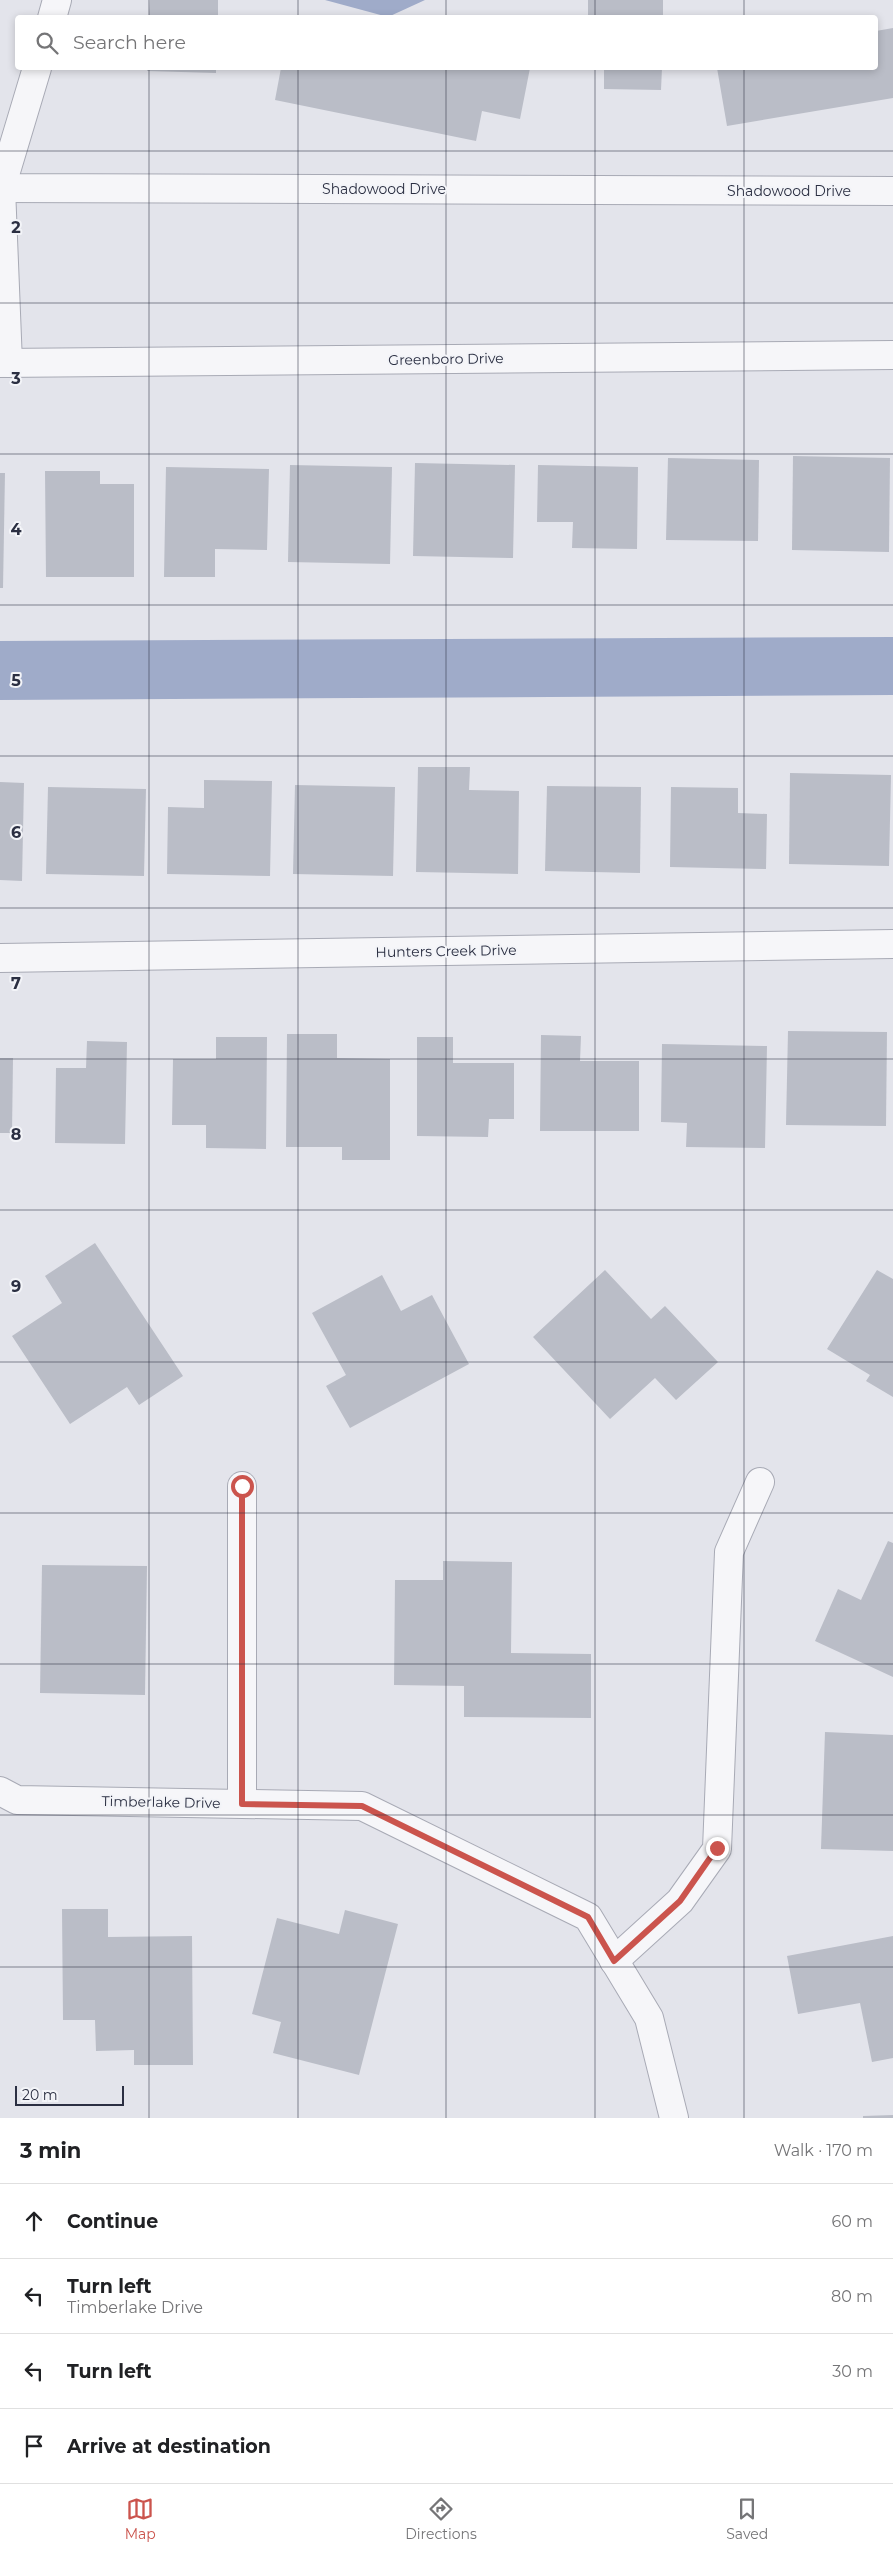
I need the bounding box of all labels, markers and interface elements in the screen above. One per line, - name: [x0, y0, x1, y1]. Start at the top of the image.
- search box: [15, 15, 878, 70]
- icon: search: [33, 29, 61, 57]
- text: Search here: [73, 31, 186, 54]
- street label: Shadowood Drive: [322, 180, 446, 198]
- street label: Shadowood Drive: [727, 182, 851, 200]
- text: 2: [11, 218, 21, 237]
- street label: Greenboro Drive: [388, 349, 504, 369]
- text: 3: [10, 369, 21, 388]
- text: 4: [10, 520, 22, 539]
- text: 5: [11, 671, 21, 690]
- text: 6: [11, 823, 21, 842]
- street label: Hunters Creek Drive: [375, 941, 517, 961]
- text: 7: [11, 974, 21, 993]
- text: 8: [11, 1125, 21, 1144]
- text: 9: [11, 1277, 21, 1296]
- route start: [231, 1475, 254, 1498]
- street label: Timberlake Drive: [101, 1792, 221, 1812]
- route end: [706, 1837, 729, 1860]
- scale bar: [15, 2083, 124, 2106]
- text: 20 m: [22, 2086, 58, 2104]
- text: 3 min: [20, 2138, 81, 2163]
- text: Walk · 170 m: [774, 2141, 873, 2160]
- icon: ahead: [20, 2207, 48, 2235]
- text: Continue: [67, 2210, 158, 2233]
- text: 60 m: [831, 2212, 873, 2231]
- text: Turn left: [67, 2275, 152, 2298]
- icon: left: [20, 2282, 48, 2310]
- text: 80 m: [831, 2287, 873, 2306]
- text: Timberlake Drive: [67, 2298, 203, 2317]
- icon: left: [20, 2357, 48, 2385]
- text: Turn left: [67, 2360, 152, 2383]
- text: 30 m: [832, 2362, 873, 2381]
- icon: arrive: [20, 2432, 48, 2460]
- text: Arrive at destination: [67, 2435, 271, 2458]
- tab: Map: [125, 2495, 156, 2543]
- tab: Directions: [405, 2495, 477, 2543]
- tab: Saved: [726, 2495, 768, 2543]

